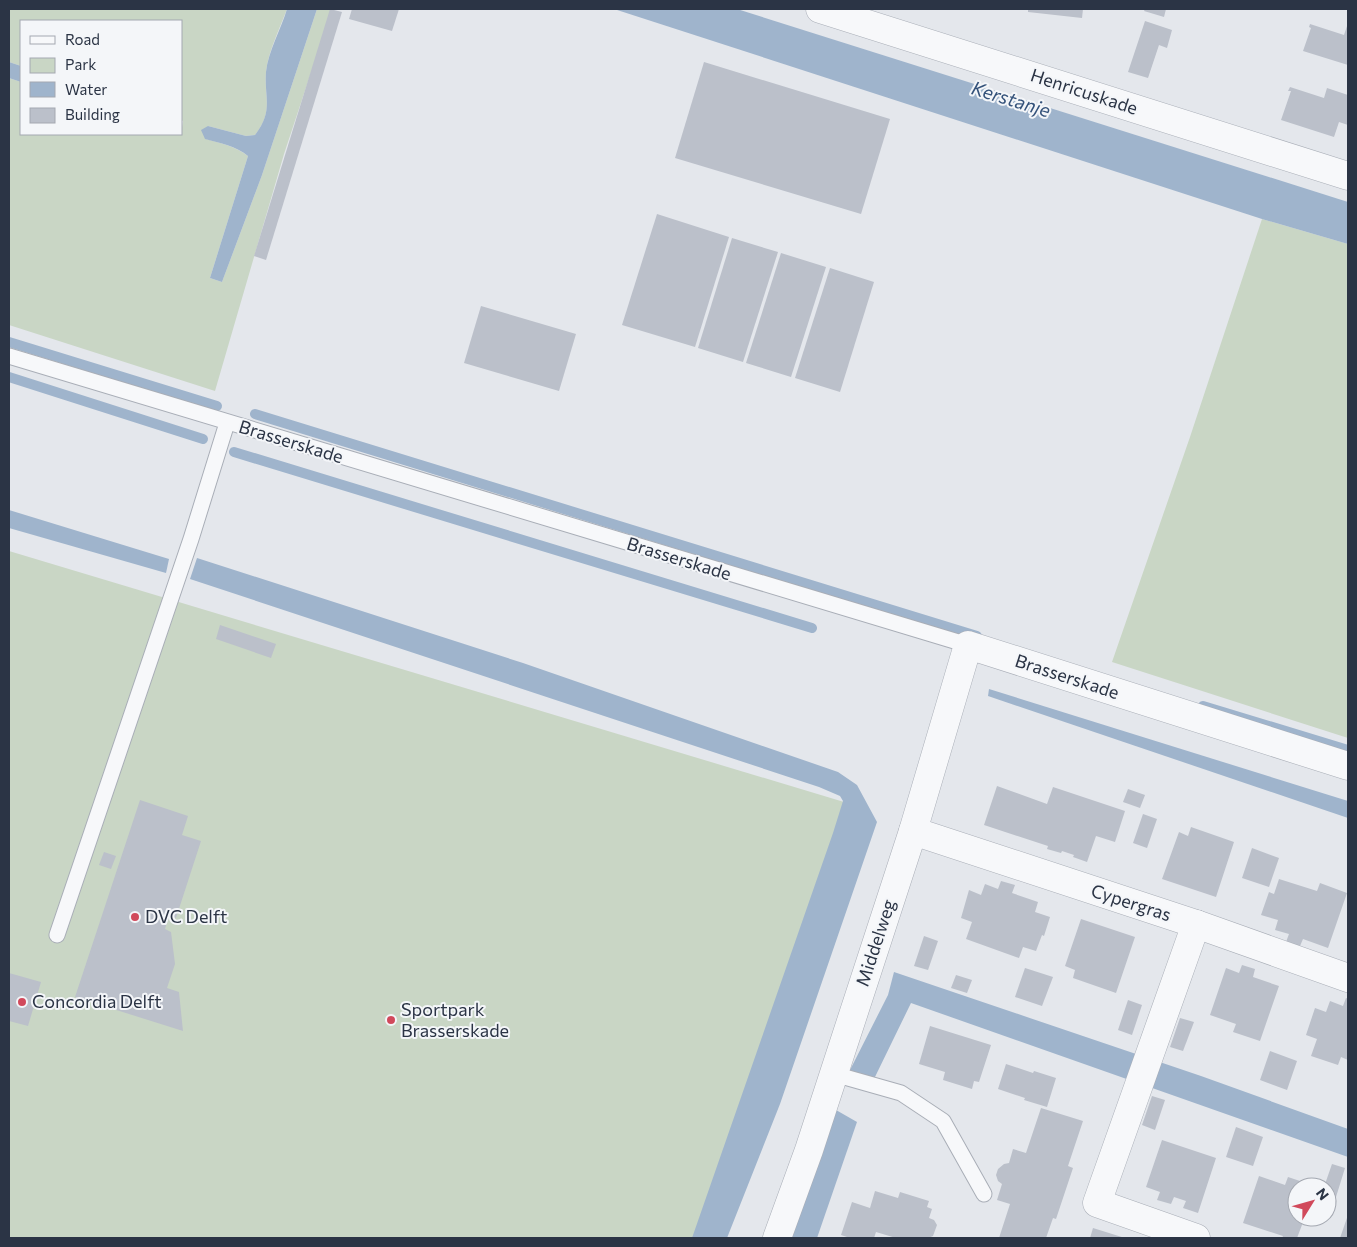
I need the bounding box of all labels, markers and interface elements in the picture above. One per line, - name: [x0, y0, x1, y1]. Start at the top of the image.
- legend: [20, 20, 182, 135]
- text: Road: [65, 30, 100, 48]
- text: Park: [65, 55, 96, 73]
- street label: Henricuskade: [1028, 63, 1141, 119]
- water label: Kerstanje: [969, 76, 1053, 121]
- text: Water: [65, 80, 107, 98]
- text: Building: [65, 105, 120, 123]
- street label: Brasserskade: [236, 415, 346, 467]
- street label: Brasserskade: [624, 532, 734, 584]
- street label: Brasserskade: [1013, 649, 1122, 703]
- street label: Cypergras: [1088, 879, 1174, 925]
- street label: Middelweg: [851, 896, 900, 989]
- place label: DVC Delft: [145, 905, 227, 927]
- marker: DVC Delft: [129, 911, 141, 923]
- place label: Concordia Delft: [32, 990, 162, 1012]
- marker: Concordia Delft: [16, 996, 28, 1008]
- place label: Sportpark Brasserskade: [401, 998, 509, 1041]
- marker: Sportpark Brasserskade: [385, 1014, 397, 1026]
- north arrow: [1287, 1177, 1337, 1227]
- text: N: [1313, 1185, 1333, 1203]

